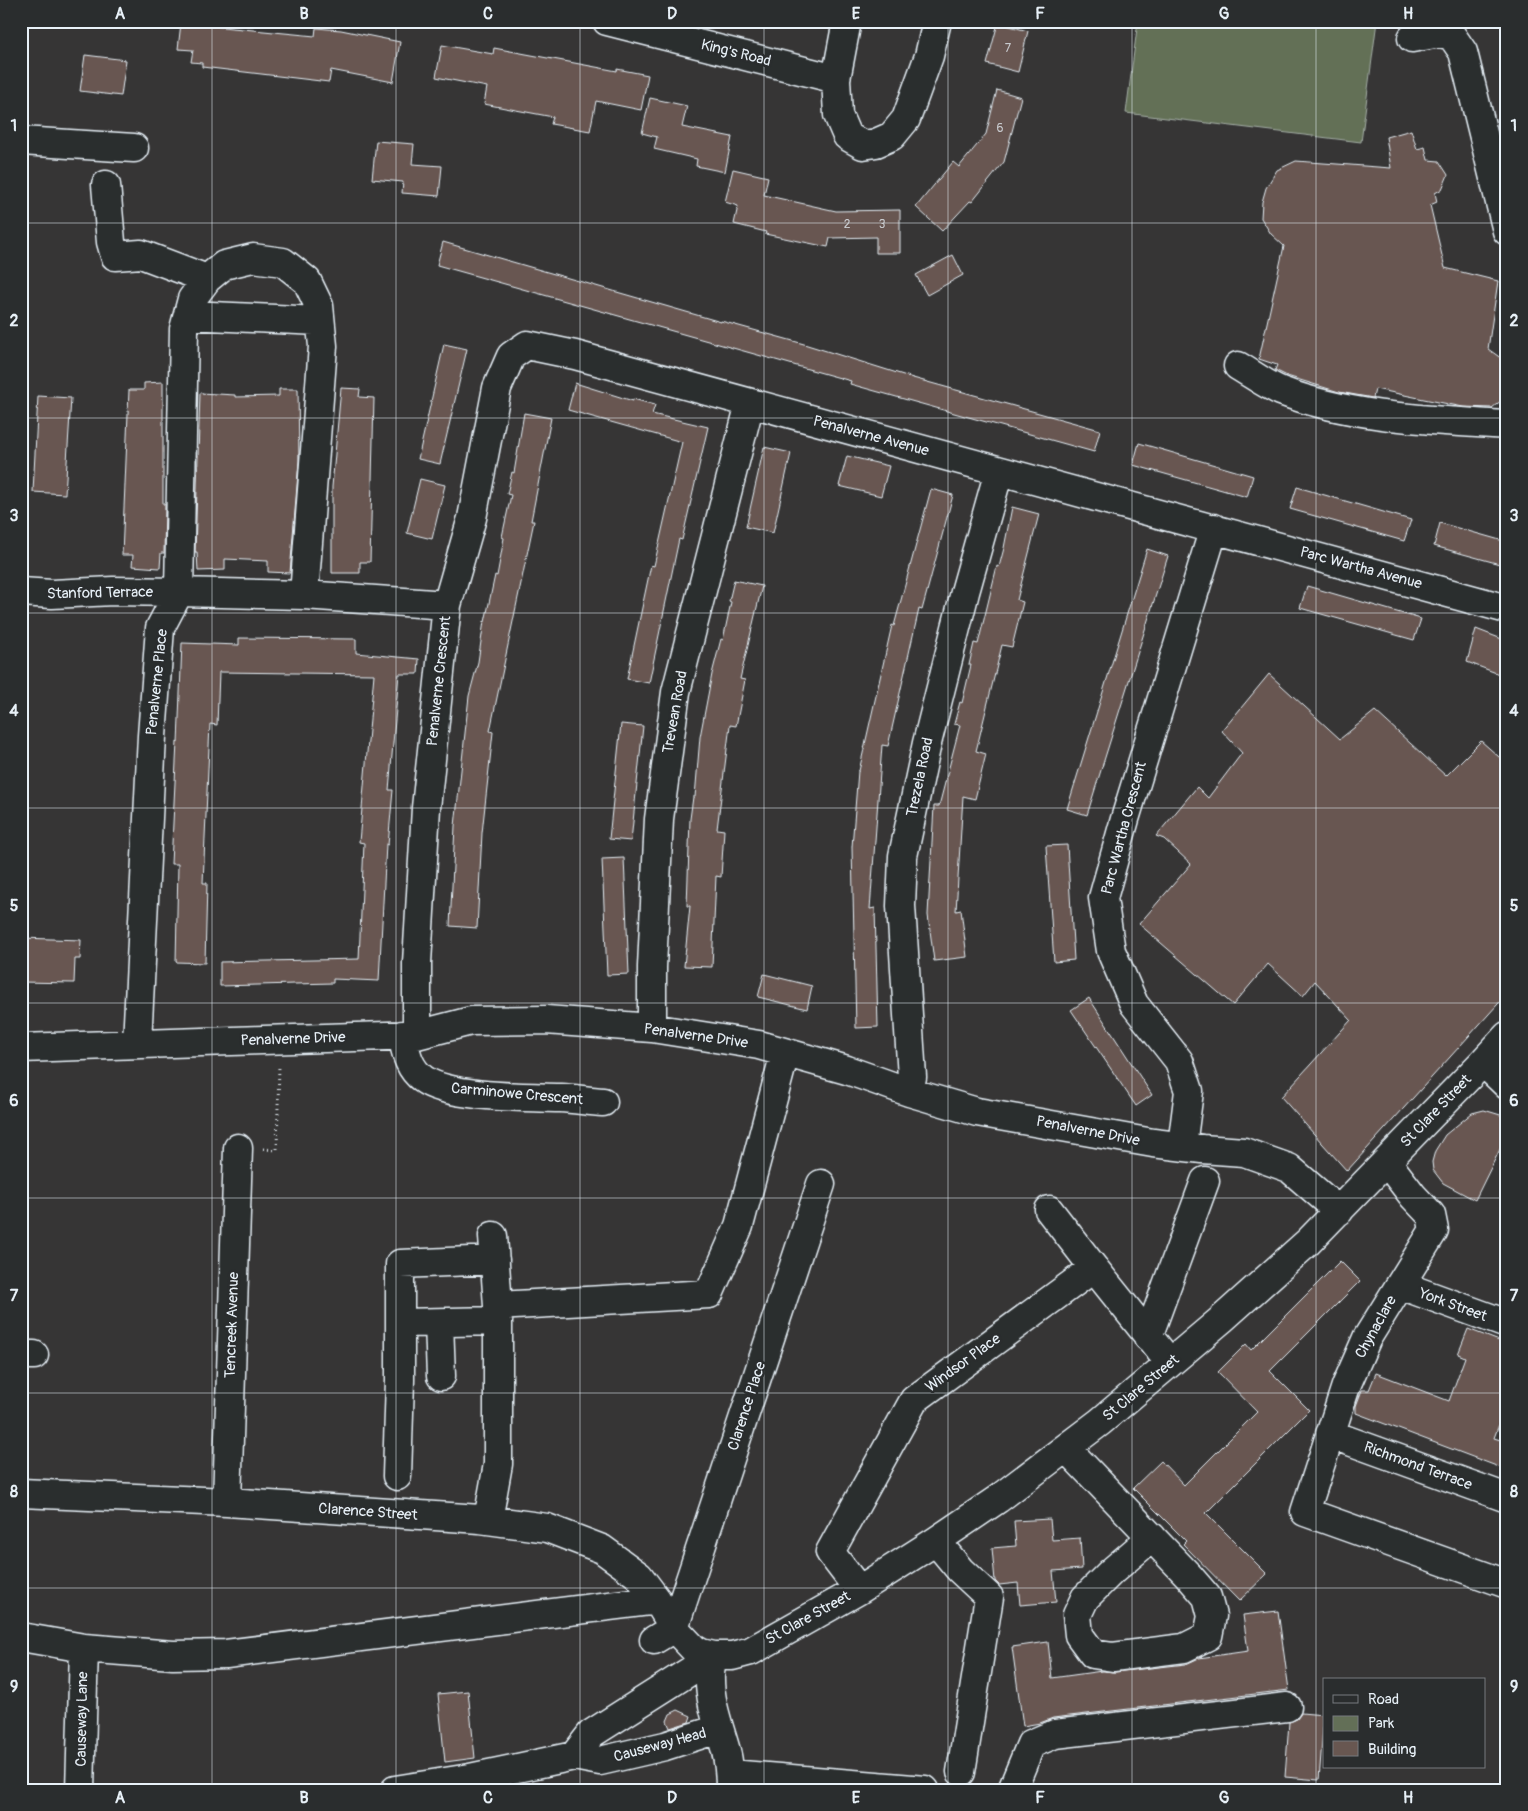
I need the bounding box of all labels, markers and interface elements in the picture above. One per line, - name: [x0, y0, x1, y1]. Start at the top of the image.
- text: A: [115, 4, 126, 24]
- text: B: [299, 4, 309, 24]
- text: C: [483, 4, 493, 24]
- text: D: [667, 4, 677, 24]
- text: E: [852, 4, 861, 24]
- text: F: [1035, 4, 1045, 24]
- text: G: [1219, 4, 1230, 24]
- text: H: [1403, 4, 1413, 24]
- street label: King's Road: [699, 35, 773, 71]
- house number: 7: [1005, 41, 1012, 56]
- text: 1: [11, 116, 17, 136]
- text: 1: [1511, 116, 1517, 136]
- house number: 6: [997, 121, 1004, 136]
- house number: 2: [844, 217, 851, 232]
- house number: 3: [879, 217, 886, 232]
- text: 2: [10, 311, 19, 331]
- text: 2: [1510, 311, 1519, 331]
- street label: Penalverne Avenue: [811, 411, 932, 461]
- text: 3: [10, 506, 19, 526]
- text: 3: [1510, 506, 1519, 526]
- street label: Parc Wartha Avenue: [1298, 543, 1425, 594]
- street label: Stanford Terrace: [47, 583, 154, 603]
- street label: Penalverne Crescent: [423, 614, 455, 747]
- street label: Penalverne Place: [142, 627, 172, 736]
- street label: Trevean Road: [658, 669, 692, 755]
- text: 4: [9, 701, 19, 721]
- text: 4: [1509, 701, 1519, 721]
- street label: Trezela Road: [902, 736, 938, 818]
- street label: Parc Wartha Crescent: [1097, 759, 1151, 897]
- text: 5: [10, 896, 19, 916]
- text: 5: [1510, 896, 1519, 916]
- street label: Penalverne Drive: [643, 1019, 750, 1053]
- street label: Penalverne Drive: [240, 1028, 346, 1050]
- street label: St Clare Street: [1396, 1070, 1476, 1151]
- street label: Carminowe Crescent: [450, 1079, 585, 1109]
- text: 6: [9, 1091, 19, 1111]
- text: 6: [1509, 1091, 1519, 1111]
- street label: Penalverne Drive: [1035, 1112, 1142, 1150]
- street label: Tencreek Avenue: [221, 1271, 243, 1378]
- street label: York Street: [1415, 1284, 1490, 1326]
- text: 7: [10, 1286, 19, 1306]
- text: 7: [1510, 1286, 1519, 1306]
- street label: Chynaclare: [1351, 1292, 1401, 1362]
- street label: Windsor Place: [922, 1329, 1005, 1397]
- street label: St Clare Street: [1099, 1350, 1184, 1426]
- street label: Clarence Place: [724, 1358, 771, 1453]
- street label: Richmond Terrace: [1361, 1438, 1475, 1495]
- text: 8: [10, 1482, 18, 1502]
- text: 8: [1510, 1482, 1518, 1502]
- street label: Clarence Street: [318, 1499, 419, 1525]
- street label: St Clare Street: [762, 1586, 855, 1649]
- street label: Causeway Lane: [72, 1671, 92, 1767]
- text: 9: [10, 1677, 18, 1697]
- text: 9: [1510, 1677, 1518, 1697]
- legend: [1323, 1678, 1486, 1768]
- text: Road: [1368, 1690, 1399, 1709]
- text: Park: [1368, 1714, 1395, 1733]
- street label: Causeway Head: [612, 1724, 708, 1766]
- text: Building: [1368, 1740, 1416, 1759]
- text: A: [115, 1788, 126, 1808]
- text: B: [299, 1788, 309, 1808]
- text: C: [483, 1788, 493, 1808]
- text: D: [667, 1788, 677, 1808]
- text: E: [852, 1788, 861, 1808]
- text: F: [1035, 1788, 1045, 1808]
- text: G: [1219, 1788, 1230, 1808]
- text: H: [1403, 1788, 1413, 1808]

